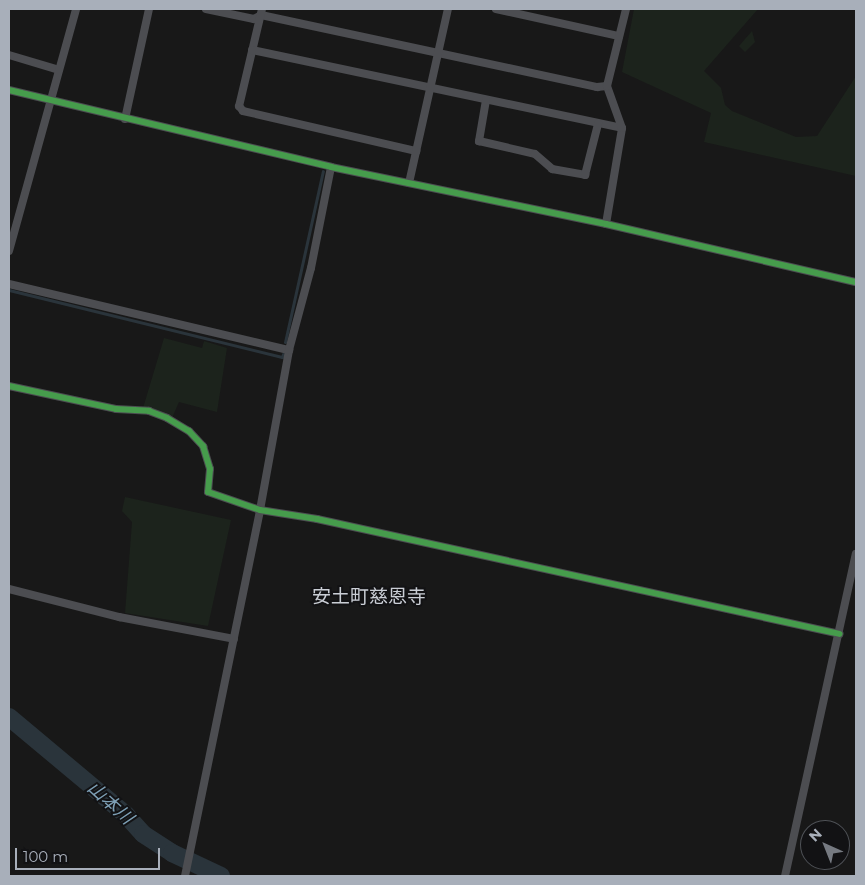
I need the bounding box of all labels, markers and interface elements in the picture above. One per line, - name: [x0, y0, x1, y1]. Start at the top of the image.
- district label: 安土町慈恩寺: [312, 586, 426, 608]
- water label: 山本川: [83, 777, 137, 829]
- north arrow: [800, 820, 850, 870]
- text: N: [805, 825, 826, 845]
- scale bar: [18, 838, 162, 870]
- text: 100 m: [23, 847, 68, 866]

